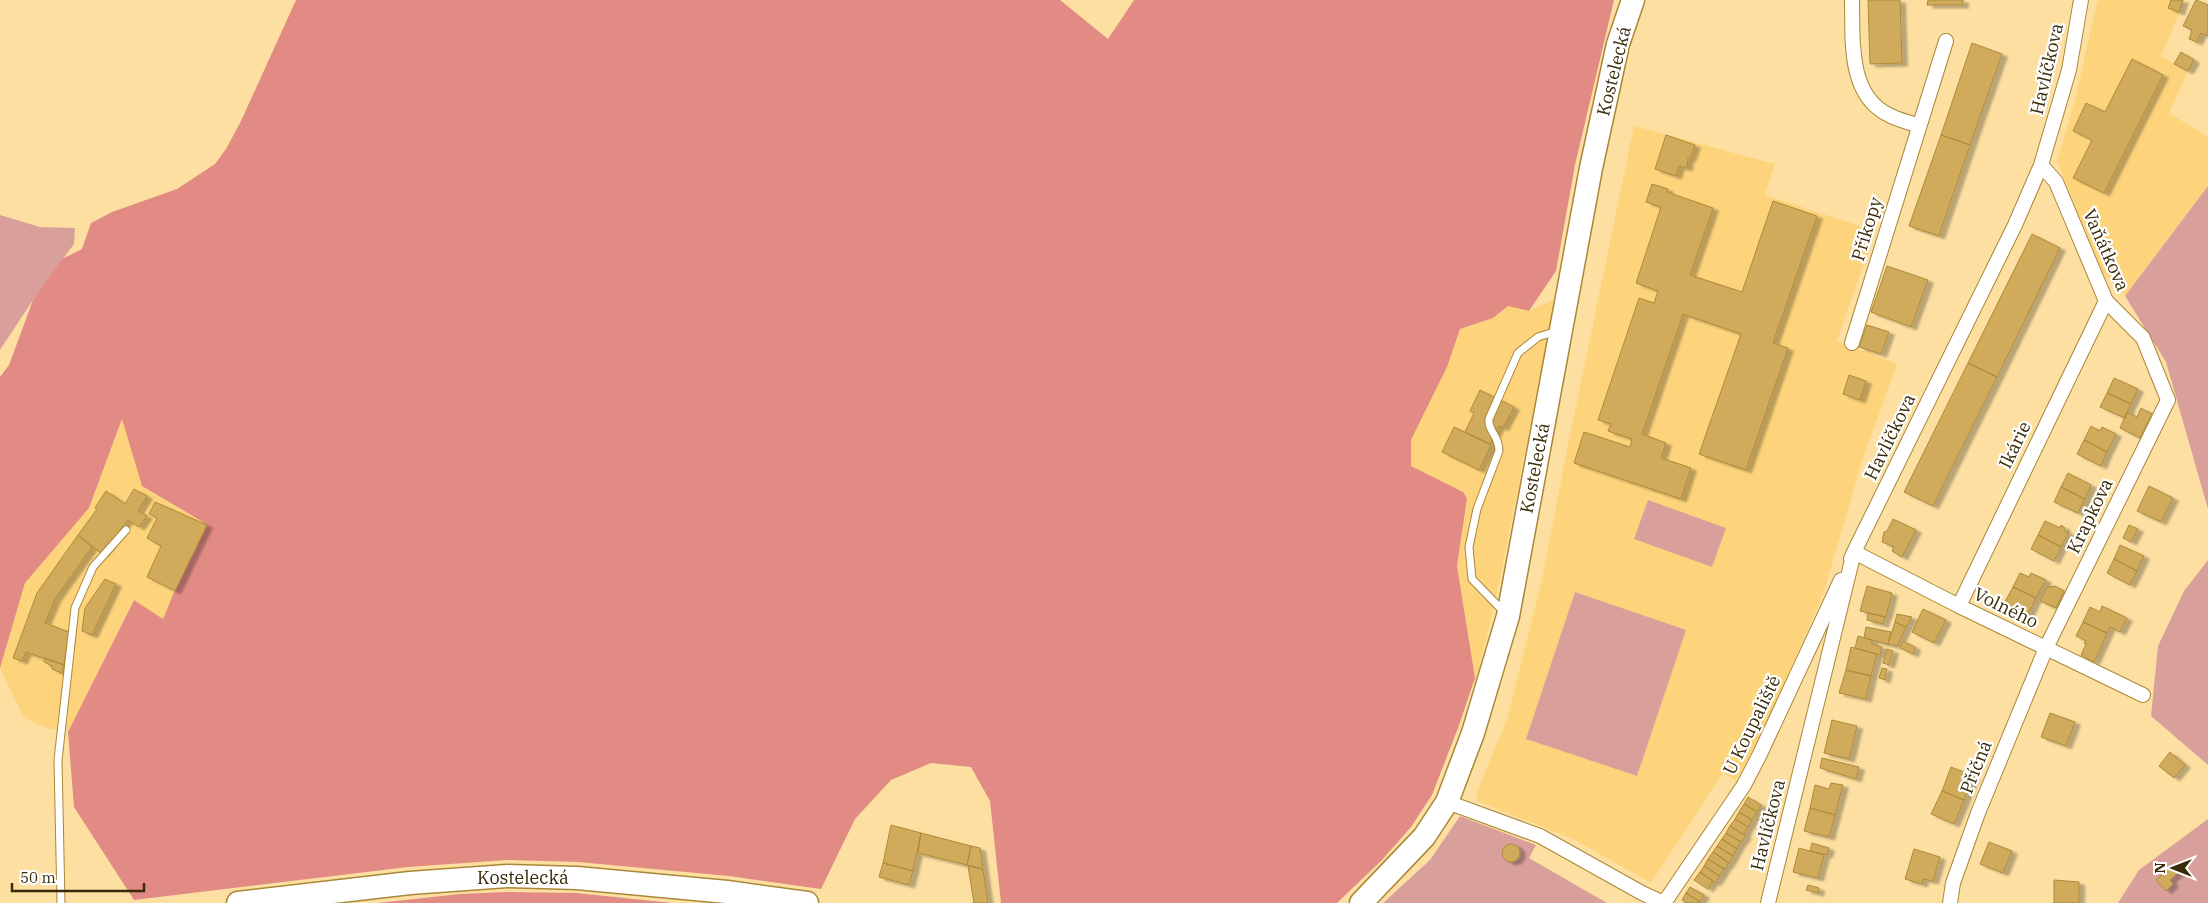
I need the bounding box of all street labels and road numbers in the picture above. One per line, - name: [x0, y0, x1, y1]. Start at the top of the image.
- street label: Havlíčkova: [2025, 21, 2068, 117]
- street label: Kostelecká: [1591, 23, 1636, 118]
- street label: Příkopy: [1846, 194, 1887, 264]
- street label: Vaňátkova: [2078, 205, 2135, 295]
- street label: Havlíčkova: [1859, 390, 1920, 484]
- street label: Ikárie: [1993, 417, 2036, 472]
- street label: Kostelecká: [1514, 421, 1555, 515]
- street label: Krapkova: [2062, 474, 2118, 557]
- street label: Volného: [1970, 582, 2042, 633]
- street label: U Koupaliště: [1718, 671, 1786, 778]
- street label: Příčná: [1955, 737, 1997, 797]
- street label: Havlíčkova: [1745, 777, 1790, 873]
- street label: Kostelecká: [477, 866, 569, 889]

